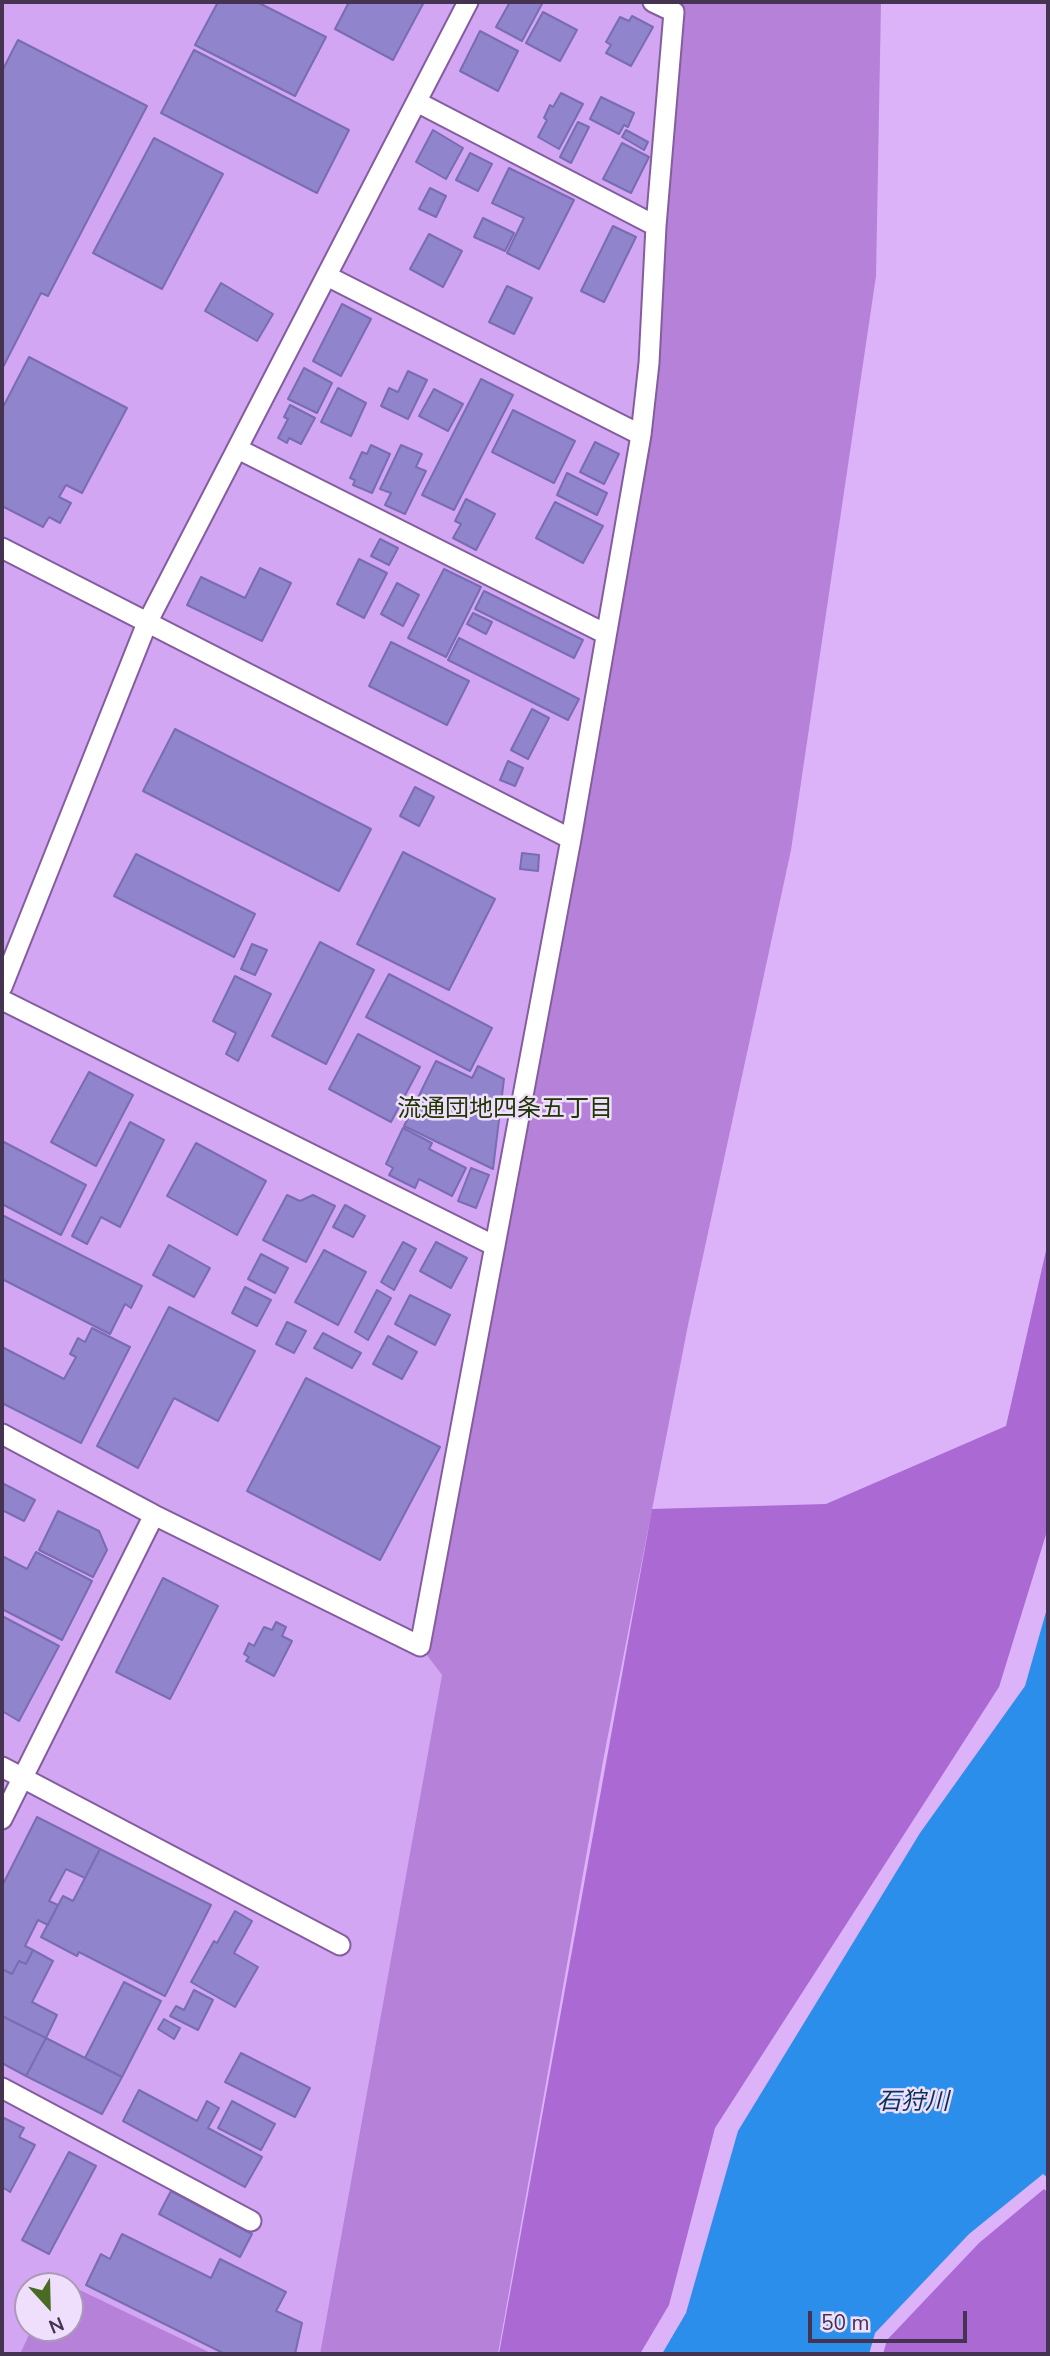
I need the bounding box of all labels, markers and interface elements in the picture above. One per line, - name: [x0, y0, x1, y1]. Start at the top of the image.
- district label: 流通団地四条五丁目: [397, 1096, 613, 1124]
- water label: 石狩川: [877, 2089, 949, 2117]
- north arrow: [14, 2272, 84, 2342]
- scale bar: [812, 2296, 971, 2340]
- text: 50 m: [821, 2309, 870, 2337]
- text: N: [45, 2310, 68, 2339]

